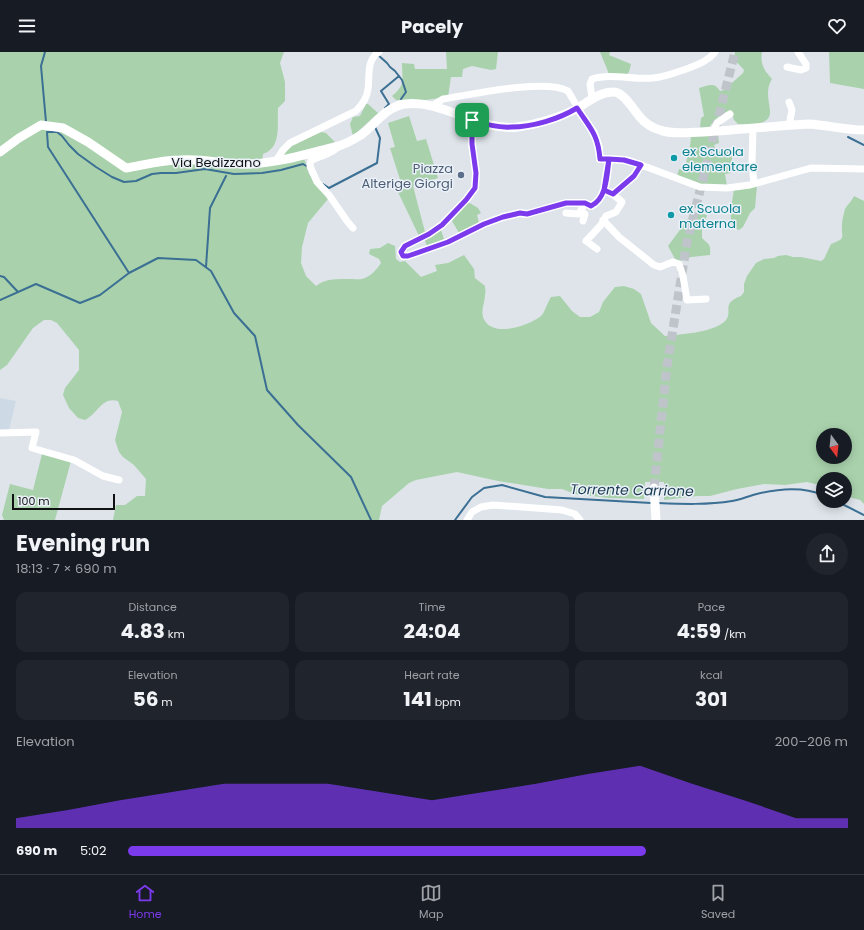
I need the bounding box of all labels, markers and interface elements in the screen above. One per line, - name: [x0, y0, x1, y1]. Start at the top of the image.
- text: Pacely: [401, 14, 463, 39]
- icon: menu: [16, 15, 38, 37]
- icon: heart: [826, 15, 848, 37]
- pin: [455, 103, 489, 137]
- icon: arrive: [461, 109, 483, 131]
- place label: ex Scuola elementare: [682, 142, 758, 176]
- street label: Via Bedizzano: [171, 153, 261, 172]
- marker: ex Scuola elementare: [669, 153, 679, 163]
- place label: Piazza Alterige Giorgi: [361, 159, 453, 193]
- marker: Piazza Alterige Giorgi: [456, 170, 466, 180]
- place label: ex Scuola materna: [679, 199, 741, 233]
- marker: ex Scuola materna: [666, 210, 676, 220]
- north arrow: [816, 428, 852, 464]
- map controls: [816, 428, 852, 508]
- button: layers: [816, 472, 852, 508]
- water label: Torrente Carrione: [570, 479, 694, 501]
- scale bar: [12, 492, 115, 511]
- text: 100 m: [18, 493, 50, 509]
- text: Evening run: [16, 528, 150, 559]
- button: share: [806, 533, 848, 575]
- text: 18:13 · 7 × 690 m: [16, 559, 117, 578]
- text: Distance: [129, 599, 177, 615]
- text: Time: [419, 599, 445, 615]
- text: Pace: [698, 599, 725, 615]
- text: 4.83: [121, 617, 165, 645]
- text: 24:04: [403, 617, 461, 645]
- text: 4:59: [676, 617, 721, 645]
- text: km: [165, 626, 185, 642]
- text: /km: [721, 626, 746, 642]
- text: Elevation: [128, 667, 177, 683]
- text: Heart rate: [404, 667, 460, 683]
- text: kcal: [700, 667, 723, 683]
- text: 56: [133, 685, 158, 713]
- text: 141: [403, 685, 432, 713]
- text: 301: [695, 685, 728, 713]
- text: m: [158, 694, 173, 710]
- text: bpm: [432, 694, 461, 710]
- text: Elevation: [16, 732, 75, 751]
- text: 200–206 m: [775, 732, 848, 751]
- text: 690 m: [16, 841, 57, 860]
- text: 5:02: [80, 841, 107, 860]
- tab: Home: [129, 882, 162, 923]
- tab: Map: [419, 882, 443, 923]
- tab: Saved: [701, 882, 735, 923]

